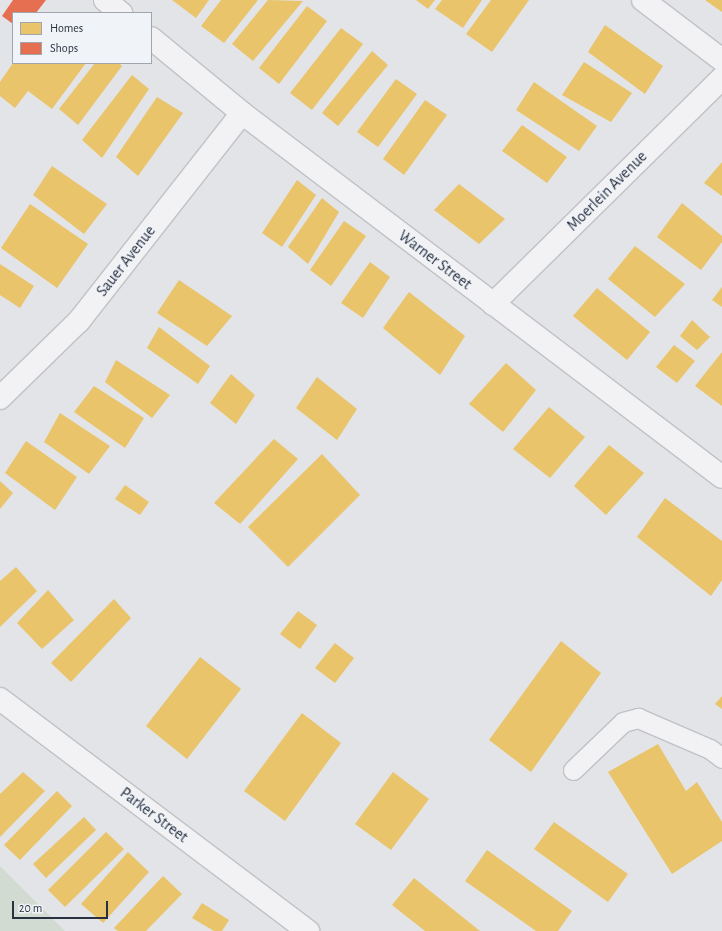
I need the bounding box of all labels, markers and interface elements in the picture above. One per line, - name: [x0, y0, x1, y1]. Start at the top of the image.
- legend: [12, 12, 152, 64]
- text: Homes: [50, 22, 83, 34]
- text: Shops: [50, 42, 78, 54]
- street label: Moerlein Avenue: [563, 147, 651, 235]
- street label: Sauer Avenue: [92, 222, 160, 300]
- street label: Warner Street: [395, 226, 475, 294]
- street label: Parker Street: [116, 783, 192, 847]
- scale bar: [14, 893, 110, 919]
- text: 20 m: [19, 902, 42, 914]

